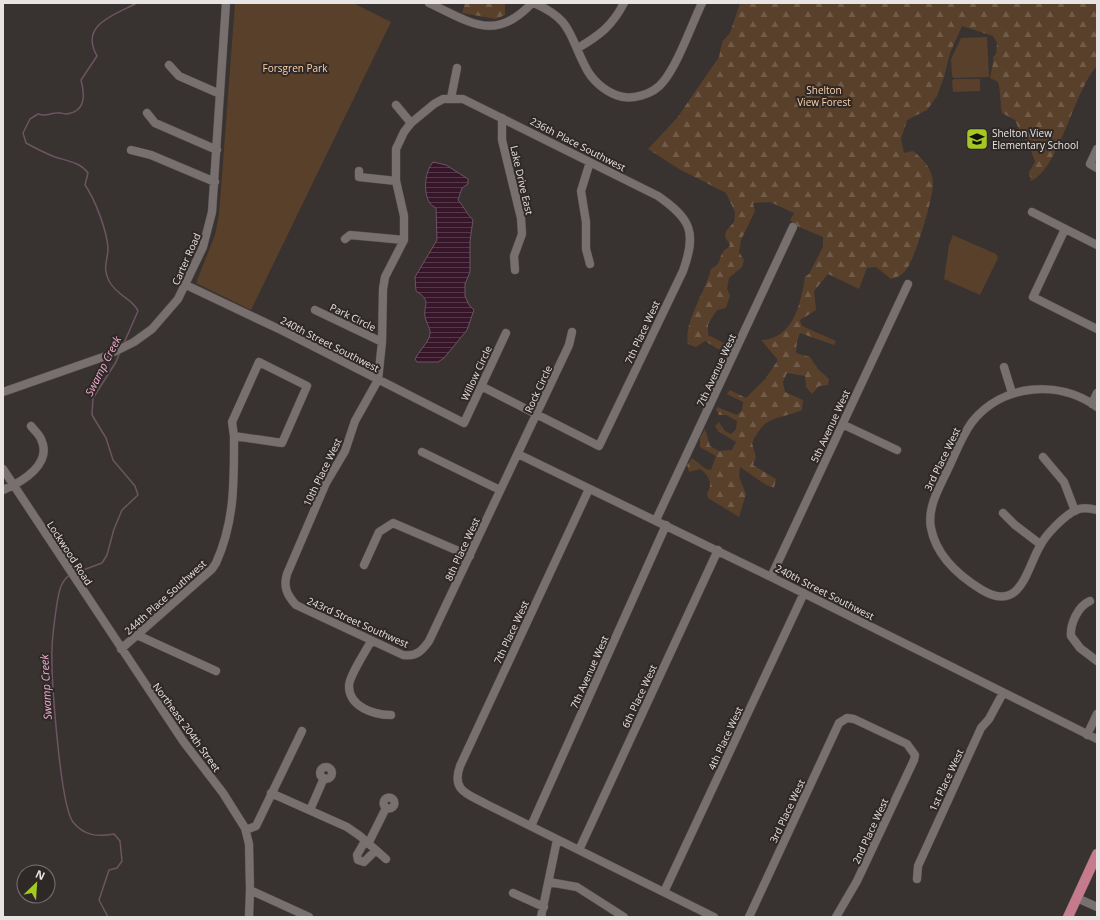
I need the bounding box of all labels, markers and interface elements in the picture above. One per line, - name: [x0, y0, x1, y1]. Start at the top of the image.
- park label: Forsgren Park: [263, 61, 328, 75]
- park label: Shelton View Forest: [797, 83, 851, 109]
- street label: 236th Place Southwest: [528, 114, 629, 174]
- school or university icon: Shelton View Elementary School: [964, 126, 990, 152]
- place label: Shelton View Elementary School: [992, 126, 1078, 152]
- street label: Lake Drive East: [507, 144, 537, 216]
- street label: Carter Road: [168, 231, 204, 287]
- street label: 7th Place West: [621, 298, 663, 366]
- street label: Park Circle: [328, 300, 379, 334]
- street label: 240th Street Southwest: [278, 313, 382, 375]
- street label: 7th Avenue West: [693, 331, 739, 409]
- water label: Swamp Creek: [81, 333, 124, 398]
- street label: Willow Circle: [457, 343, 495, 403]
- street label: Rock Circle: [521, 363, 555, 415]
- street label: 5th Avenue West: [807, 387, 853, 465]
- street label: 3rd Place West: [921, 425, 964, 493]
- street label: 10th Place West: [299, 435, 345, 508]
- street label: 8th Place West: [441, 515, 483, 583]
- street label: Lockwood Road: [44, 518, 96, 588]
- street label: 244th Place Southwest: [121, 556, 209, 638]
- street label: 240th Street Southwest: [773, 561, 877, 623]
- street label: 243rd Street Southwest: [305, 593, 411, 651]
- street label: 7th Place West: [490, 598, 532, 666]
- street label: 7th Avenue West: [567, 633, 612, 711]
- water label: Swamp Creek: [36, 653, 55, 720]
- street label: 6th Place West: [618, 662, 660, 730]
- street label: Northeast 204th Street: [150, 680, 224, 775]
- street label: 4th Place West: [704, 704, 746, 772]
- street label: 1st Place West: [926, 746, 967, 813]
- street label: 3rd Place West: [766, 776, 808, 845]
- street label: 2nd Place West: [849, 796, 891, 866]
- north arrow: [16, 864, 56, 904]
- text: N: [33, 866, 48, 883]

